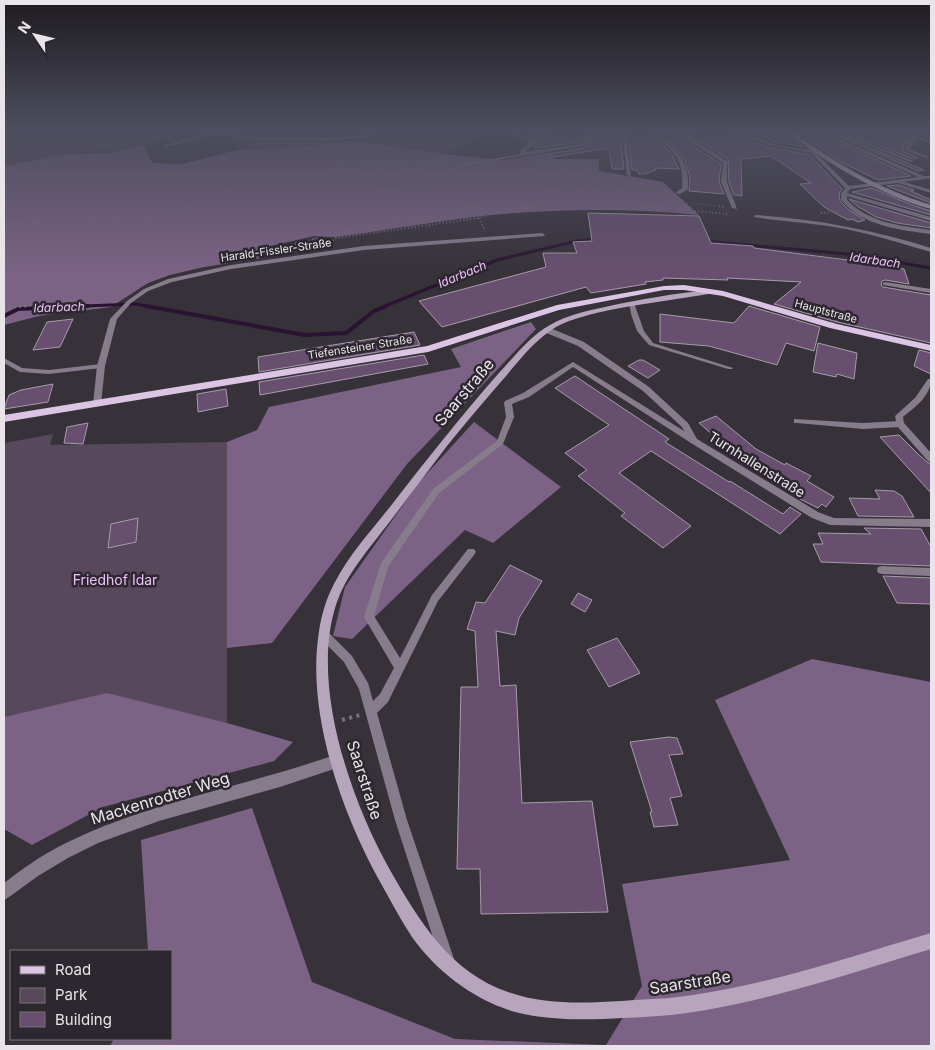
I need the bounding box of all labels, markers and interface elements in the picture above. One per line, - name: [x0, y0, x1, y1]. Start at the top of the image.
- north arrow: [10, 10, 60, 60]
- text: N: [14, 18, 34, 37]
- street label: Harald-Fissler-Straße: [220, 235, 332, 265]
- water label: Idarbach: [849, 249, 901, 271]
- water label: Idarbach: [435, 257, 489, 291]
- street label: Hauptstraße: [793, 296, 859, 326]
- water label: Idarbach: [33, 299, 85, 315]
- street label: Tiefensteiner Straße: [307, 332, 413, 362]
- street label: Saarstraße: [430, 354, 498, 430]
- street label: Turnhallenstraße: [705, 427, 809, 501]
- park label: Friedhof Idar: [73, 571, 157, 588]
- street label: Saarstraße: [343, 738, 387, 822]
- street label: Mackenrodter Weg: [88, 767, 232, 829]
- legend: [10, 950, 172, 1040]
- text: Road: [55, 960, 91, 979]
- street label: Saarstraße: [648, 966, 732, 998]
- text: Park: [55, 985, 88, 1004]
- text: Building: [55, 1010, 112, 1029]

